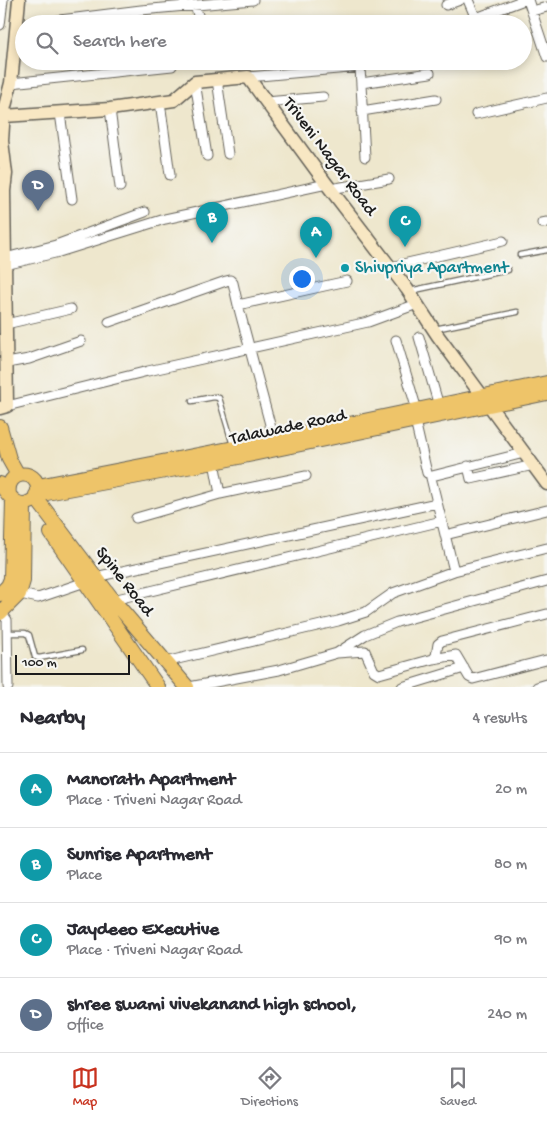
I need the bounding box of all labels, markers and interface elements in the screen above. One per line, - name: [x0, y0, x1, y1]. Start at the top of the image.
- search box: [15, 15, 532, 70]
- icon: search: [33, 29, 61, 57]
- text: Search here: [73, 31, 167, 54]
- street label: Triveni Nagar Road: [277, 93, 381, 222]
- pin: D: [22, 170, 54, 211]
- pin: B: [196, 202, 228, 243]
- pin: C: [389, 206, 421, 247]
- pin: A: [300, 217, 332, 258]
- place label: Shivpriya Apartment: [355, 258, 510, 279]
- marker: Shivpriya Apartment: [339, 262, 351, 274]
- your location: [289, 266, 315, 292]
- street label: Talawade Road: [227, 405, 349, 451]
- street label: Spine Road: [90, 543, 159, 622]
- scale bar: [15, 652, 130, 675]
- text: 100 m: [22, 655, 57, 672]
- text: Nearby: [20, 707, 85, 732]
- text: 4 results: [472, 710, 527, 729]
- text: Manorath Apartment: [67, 769, 235, 792]
- text: A: [31, 781, 41, 800]
- text: 20 m: [495, 781, 527, 800]
- text: Place · Triveni Nagar Road: [67, 792, 242, 811]
- text: Sunrise Apartment: [67, 844, 212, 867]
- text: B: [32, 856, 40, 875]
- text: 80 m: [494, 856, 527, 875]
- text: Place: [67, 867, 102, 886]
- text: Jaydeeo Executive: [67, 919, 219, 942]
- text: C: [32, 931, 40, 950]
- text: 90 m: [495, 931, 527, 950]
- text: Place · Triveni Nagar Road: [67, 942, 242, 961]
- text: shree swami vivekanand high school,: [67, 994, 357, 1017]
- text: D: [31, 1006, 41, 1025]
- text: 240 m: [487, 1006, 527, 1025]
- text: Office: [67, 1017, 104, 1036]
- tab: Map: [71, 1064, 99, 1111]
- tab: Directions: [241, 1064, 298, 1111]
- tab: Saved: [440, 1064, 476, 1111]

